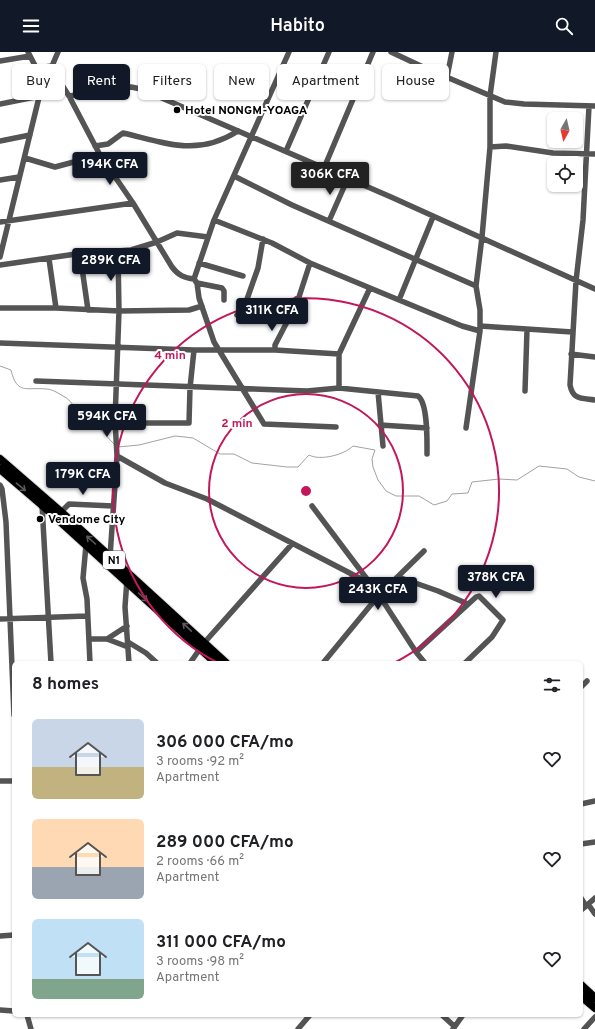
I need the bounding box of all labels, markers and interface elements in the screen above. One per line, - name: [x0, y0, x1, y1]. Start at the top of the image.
- icon: menu: [20, 15, 42, 37]
- text: Habito: [270, 15, 325, 38]
- icon: search: [553, 15, 575, 37]
- chip: Buy: [12, 64, 65, 100]
- chip: Rent: [73, 64, 130, 100]
- chip: Filters: [138, 64, 206, 100]
- chip: New: [214, 64, 269, 100]
- chip: Apartment: [277, 64, 374, 100]
- chip: House: [382, 64, 449, 100]
- place label: Hotel NONGM-YOAGA: [185, 103, 308, 119]
- marker: Hotel NONGM-YOAGA: [172, 105, 182, 115]
- north arrow: [547, 112, 583, 148]
- map controls: [547, 112, 583, 192]
- pin: 194K CFA: [69, 152, 151, 186]
- button: locate: [547, 156, 583, 192]
- text: 194K CFA: [81, 157, 139, 173]
- pin: 306K CFA: [289, 162, 371, 196]
- text: 306K CFA: [300, 167, 360, 183]
- pin: 289K CFA: [70, 248, 152, 282]
- text: 289K CFA: [81, 253, 141, 269]
- pin: 311K CFA: [231, 298, 313, 332]
- text: 311K CFA: [245, 303, 299, 319]
- text: 4 min: [154, 348, 186, 364]
- pin: 594K CFA: [66, 404, 148, 438]
- text: 594K CFA: [77, 409, 137, 425]
- text: 2 min: [221, 416, 253, 432]
- pin: 179K CFA: [42, 462, 124, 496]
- text: 179K CFA: [55, 467, 111, 483]
- one-way arrow: [16, 482, 26, 491]
- centre of rings: [299, 484, 313, 498]
- place label: Vendome City: [48, 512, 125, 528]
- marker: Vendome City: [35, 514, 45, 524]
- one-way arrow: [86, 535, 97, 544]
- road number: N1: [103, 551, 125, 569]
- pin: 378K CFA: [455, 565, 537, 599]
- text: 378K CFA: [467, 570, 525, 586]
- pin: 243K CFA: [337, 577, 419, 611]
- text: 243K CFA: [348, 582, 408, 598]
- one-way arrow: [138, 593, 148, 602]
- one-way arrow: [182, 623, 192, 632]
- text: 8 homes: [32, 674, 99, 696]
- icon: filters: [541, 674, 563, 696]
- text: 306 000 CFA/mo: [156, 732, 294, 754]
- icon: home: [64, 735, 112, 783]
- icon: heart: [541, 748, 563, 770]
- text: 3 rooms · 92 m²: [156, 754, 244, 770]
- text: Apartment: [156, 770, 219, 786]
- text: 289 000 CFA/mo: [156, 832, 294, 854]
- icon: home: [64, 835, 112, 883]
- icon: heart: [541, 848, 563, 870]
- text: 2 rooms · 66 m²: [156, 854, 244, 870]
- text: Apartment: [156, 870, 219, 886]
- text: 311 000 CFA/mo: [156, 932, 286, 954]
- icon: home: [64, 935, 112, 983]
- icon: heart: [541, 948, 563, 970]
- text: 3 rooms · 98 m²: [156, 954, 244, 970]
- text: Apartment: [156, 970, 219, 986]

